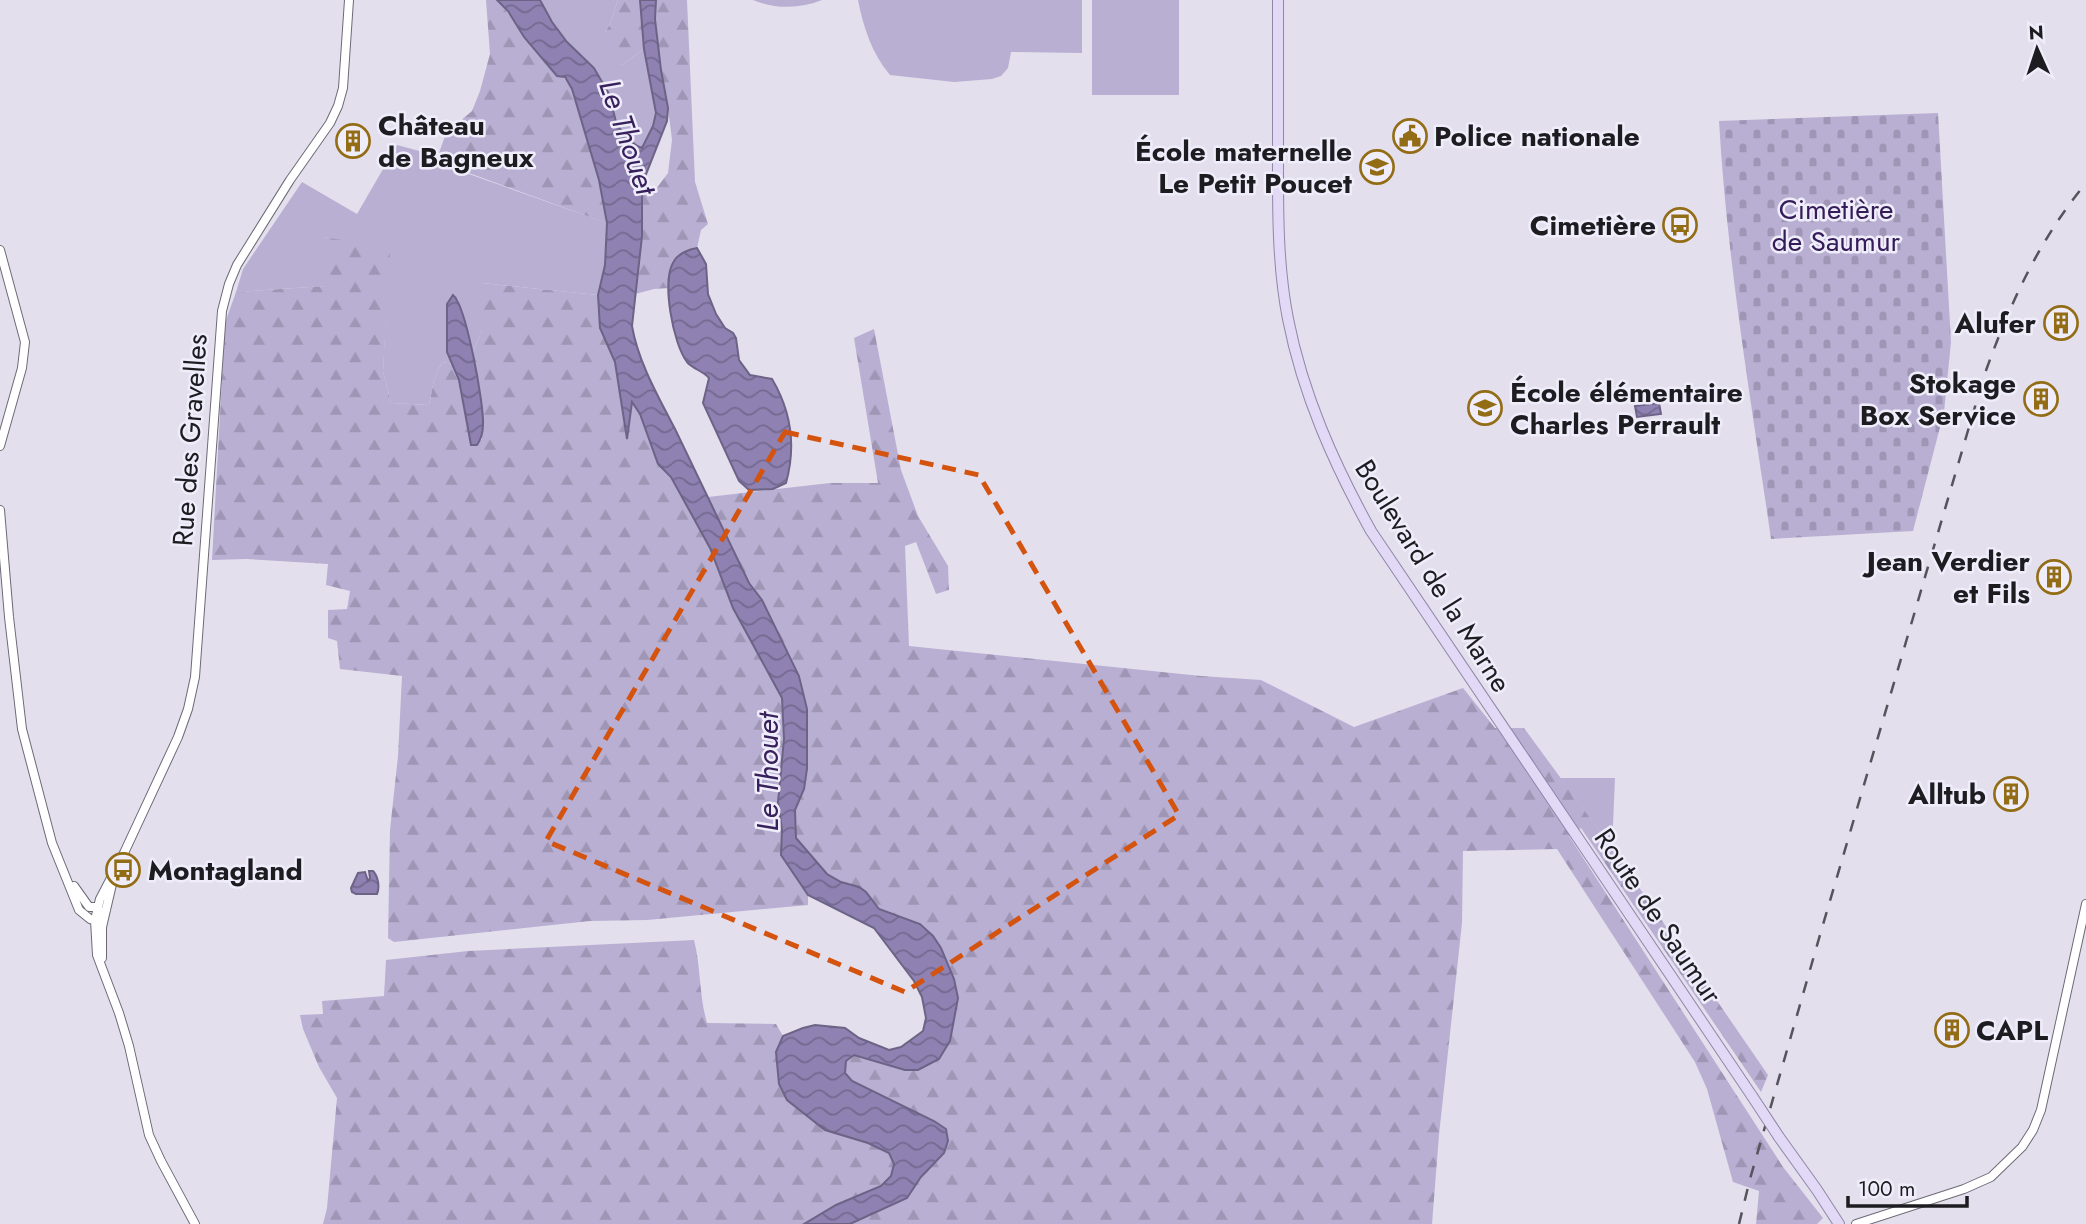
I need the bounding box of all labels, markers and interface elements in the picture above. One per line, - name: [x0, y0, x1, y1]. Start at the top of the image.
- north arrow: [2002, 14, 2072, 84]
- text: N: [2028, 19, 2044, 46]
- water label: Le Thouet: [588, 74, 668, 202]
- place label: Château de Bagneux: [378, 105, 534, 178]
- place label: Police nationale: [1434, 116, 1640, 157]
- public building icon: Police nationale: [1391, 117, 1429, 155]
- building icon: Château de Bagneux: [334, 122, 372, 160]
- place label: École maternelle Le Petit Poucet: [1135, 131, 1352, 204]
- school or university icon: École maternelle Le Petit Poucet: [1358, 148, 1396, 186]
- park label: Cimetière de Saumur: [1772, 189, 1901, 262]
- place label: Cimetière: [1530, 205, 1656, 246]
- bus stop icon: Cimetière: [1661, 206, 1699, 244]
- place label: Alufer: [1954, 303, 2036, 344]
- building icon: Alufer: [2042, 304, 2080, 342]
- street label: Rue des Gravelles: [162, 332, 218, 548]
- place label: Stokage Box Service: [1860, 363, 2016, 436]
- place label: École élémentaire Charles Perrault: [1510, 372, 1743, 445]
- building icon: Stokage Box Service: [2022, 380, 2060, 418]
- school or university icon: École élémentaire Charles Perrault: [1466, 389, 1504, 427]
- street label: Boulevard de la Marne: [1345, 452, 1521, 700]
- place label: Jean Verdier et Fils: [1862, 541, 2030, 614]
- building icon: Jean Verdier et Fils: [2035, 558, 2073, 596]
- water label: Le Thouet: [746, 710, 789, 832]
- place label: Alltub: [1907, 774, 1986, 815]
- building icon: Alltub: [1992, 775, 2030, 813]
- street label: Route de Saumur: [1584, 820, 1732, 1012]
- place label: Montagland: [148, 850, 303, 891]
- bus stop icon: Montagland: [104, 851, 142, 889]
- place label: CAPL: [1976, 1010, 2048, 1051]
- building icon: CAPL: [1933, 1011, 1971, 1049]
- scale bar: [1848, 1164, 1967, 1208]
- text: 100 m: [1858, 1174, 1915, 1204]

